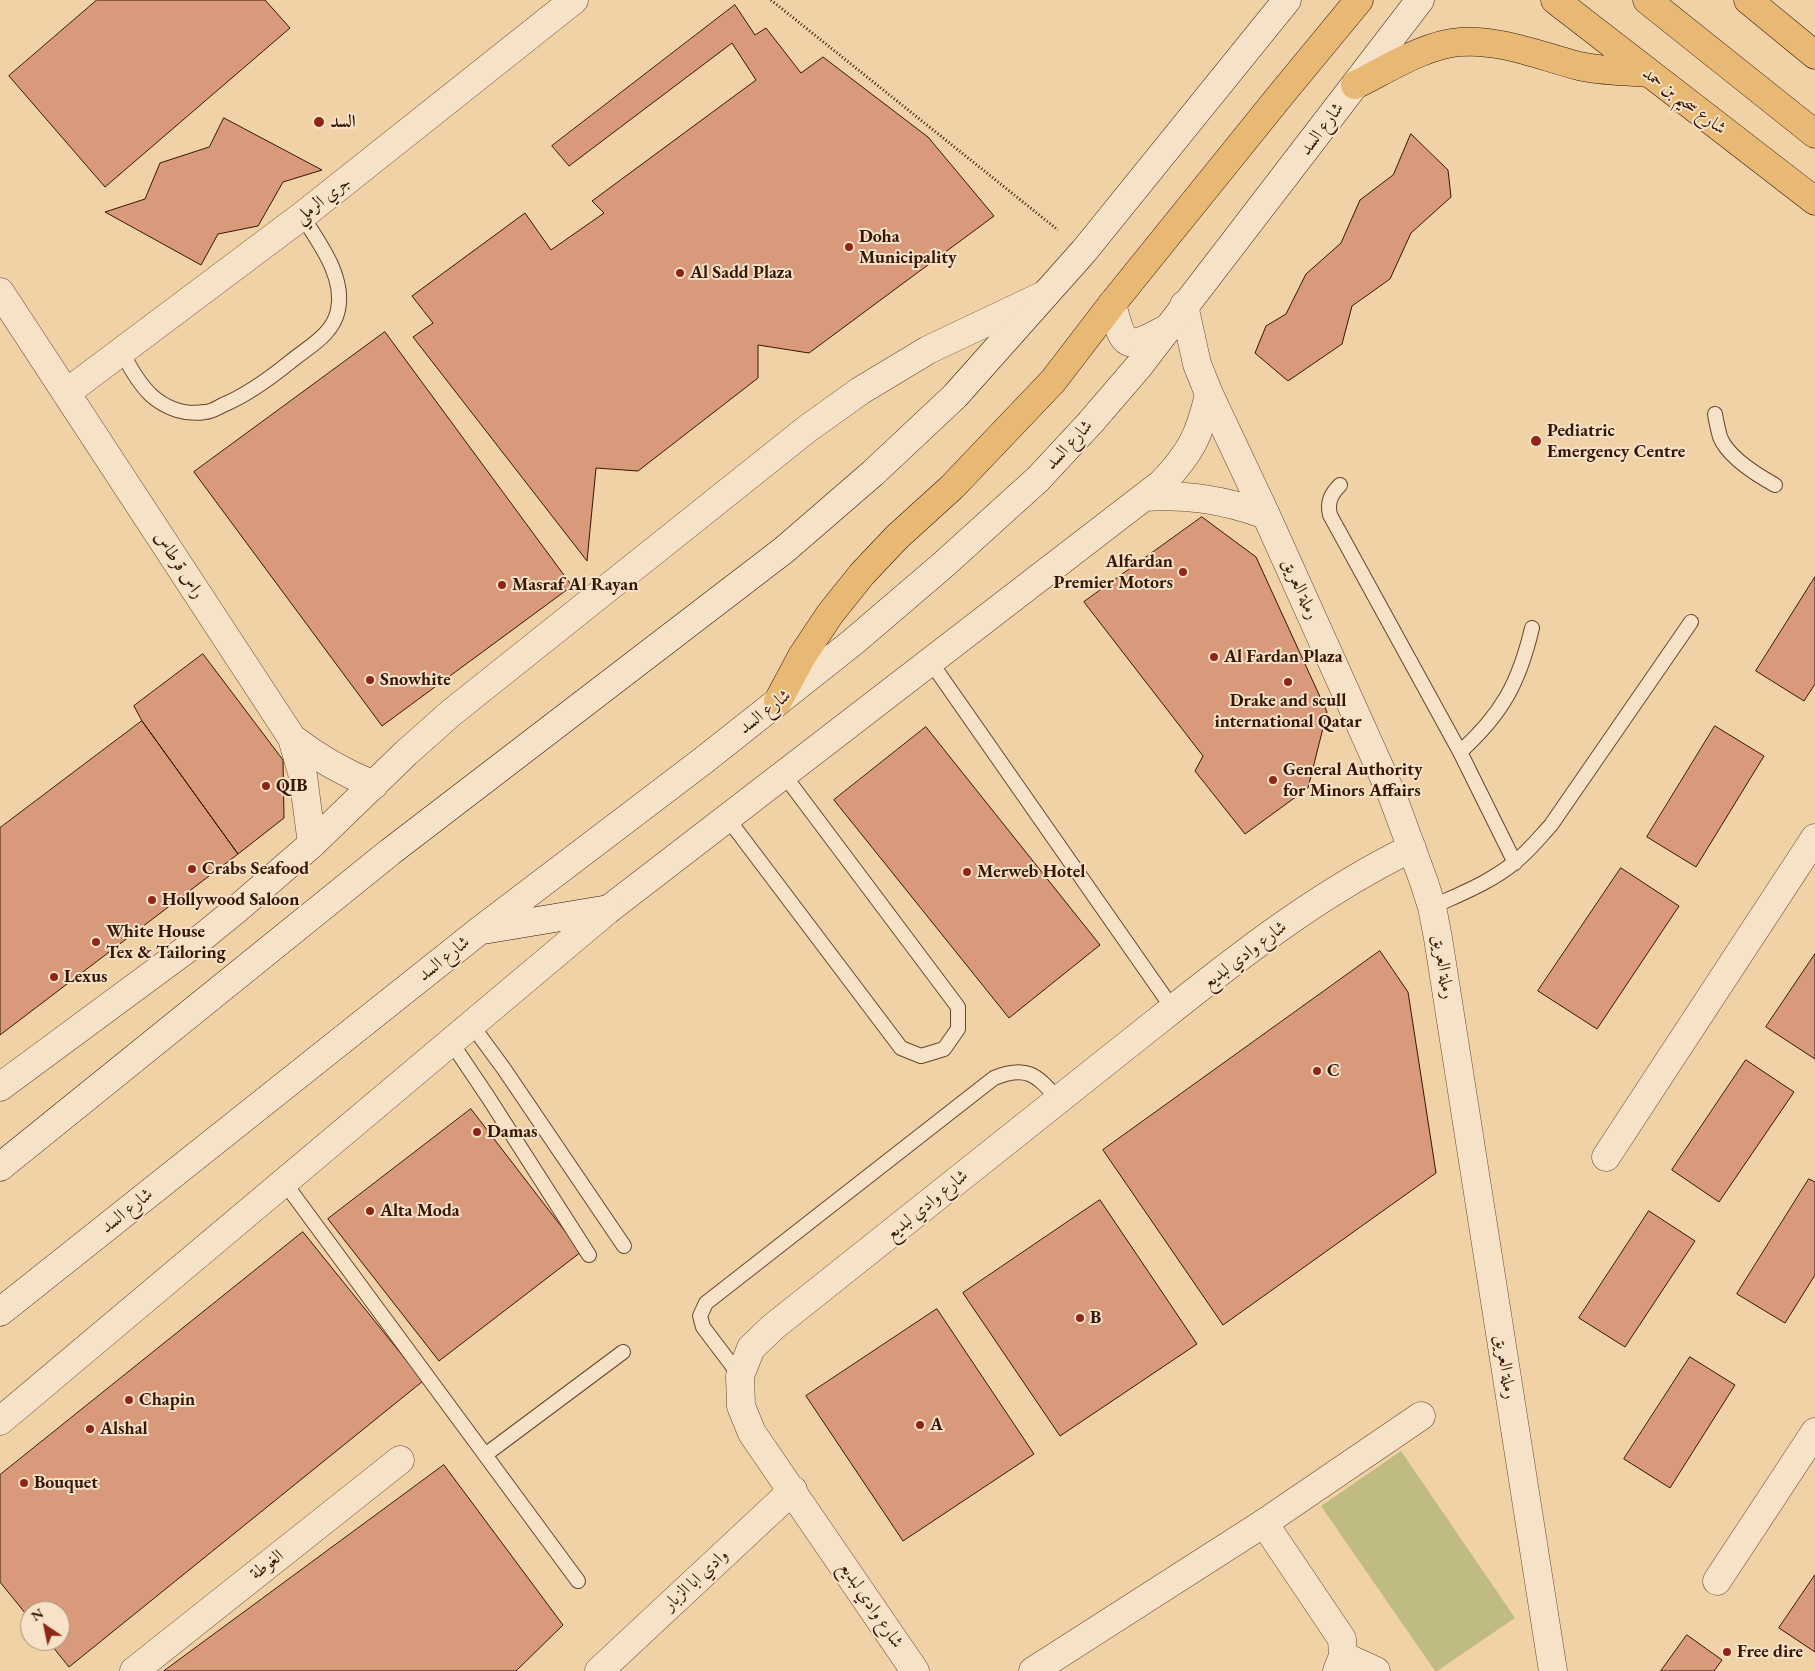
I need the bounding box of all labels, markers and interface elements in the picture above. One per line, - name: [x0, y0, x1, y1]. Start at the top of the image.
- street label: شارع سحيم بن حمد: [1638, 62, 1730, 140]
- street label: شارع السد: [1295, 98, 1349, 160]
- place label: السد: [330, 111, 356, 133]
- marker: السد: [312, 115, 326, 129]
- street label: جري الرملي: [291, 171, 355, 229]
- place label: Doha Municipality: [859, 226, 957, 268]
- marker: Doha Municipality: [843, 241, 855, 253]
- place label: Al Sadd Plaza: [690, 262, 792, 284]
- marker: Al Sadd Plaza: [674, 267, 686, 279]
- street label: شارع السد: [1040, 415, 1098, 475]
- place label: Pediatric Emergency Centre: [1547, 420, 1685, 462]
- marker: Pediatric Emergency Centre: [1529, 434, 1543, 448]
- street label: راس قرطاس: [149, 527, 209, 603]
- place label: Alfardan Premier Motors: [1053, 551, 1173, 594]
- street label: رملة العريق: [1277, 555, 1323, 623]
- marker: Alfardan Premier Motors: [1177, 566, 1189, 578]
- place label: Masraf Al Rayan: [512, 574, 638, 596]
- marker: Masraf Al Rayan: [496, 579, 508, 591]
- place label: Al Fardan Plaza: [1224, 646, 1343, 668]
- marker: Al Fardan Plaza: [1208, 651, 1220, 663]
- place label: Snowhite: [380, 669, 451, 691]
- marker: Snowhite: [364, 674, 376, 686]
- marker: Drake and scull international Qatar: [1282, 676, 1294, 688]
- street label: شارع السد: [734, 685, 796, 739]
- place label: Drake and scull international Qatar: [1214, 690, 1362, 732]
- place label: General Authority for Minors Affairs: [1283, 759, 1423, 802]
- marker: General Authority for Minors Affairs: [1267, 774, 1279, 786]
- place label: QIB: [276, 775, 307, 797]
- marker: QIB: [260, 780, 272, 792]
- place label: Crabs Seafood: [202, 858, 309, 880]
- place label: Merweb Hotel: [977, 861, 1085, 883]
- marker: Crabs Seafood: [186, 863, 198, 875]
- marker: Merweb Hotel: [961, 866, 973, 878]
- place label: Hollywood Saloon: [162, 889, 299, 911]
- marker: Hollywood Saloon: [146, 894, 158, 906]
- street label: شارع وادي لبديع: [1199, 916, 1291, 994]
- place label: White House Tex & Tailoring: [106, 921, 226, 964]
- street label: شارع السد: [414, 932, 474, 986]
- street label: رملة العريق: [1427, 933, 1459, 1001]
- marker: White House Tex & Tailoring: [90, 936, 102, 948]
- place label: Lexus: [64, 966, 108, 988]
- marker: Lexus: [48, 971, 60, 983]
- place label: C: [1327, 1060, 1340, 1082]
- marker: C: [1311, 1065, 1323, 1077]
- place label: Damas: [487, 1121, 538, 1143]
- marker: Damas: [471, 1126, 483, 1138]
- street label: شارع وادي لبديع: [881, 1165, 973, 1245]
- street label: شارع السد: [97, 1184, 157, 1238]
- place label: Alta Moda: [380, 1200, 460, 1222]
- marker: Alta Moda: [364, 1205, 376, 1217]
- place label: B: [1090, 1307, 1101, 1329]
- marker: B: [1074, 1312, 1086, 1324]
- street label: رملة العريق: [1489, 1333, 1521, 1401]
- place label: Chapin: [139, 1389, 195, 1411]
- marker: Chapin: [123, 1394, 135, 1406]
- place label: A: [930, 1414, 943, 1436]
- place label: Alshal: [100, 1418, 148, 1440]
- marker: A: [914, 1419, 926, 1431]
- marker: Alshal: [84, 1423, 96, 1435]
- place label: Bouquet: [34, 1472, 98, 1494]
- marker: Bouquet: [18, 1477, 30, 1489]
- street label: الغوطة: [246, 1545, 288, 1585]
- street label: وادي ابا الزبار: [659, 1545, 733, 1615]
- street label: شارع وادي لبديع: [834, 1558, 908, 1652]
- north arrow: [20, 1601, 70, 1651]
- text: N: [27, 1604, 47, 1625]
- place label: Free dire: [1737, 1641, 1803, 1663]
- marker: Free dire: [1721, 1646, 1733, 1658]

